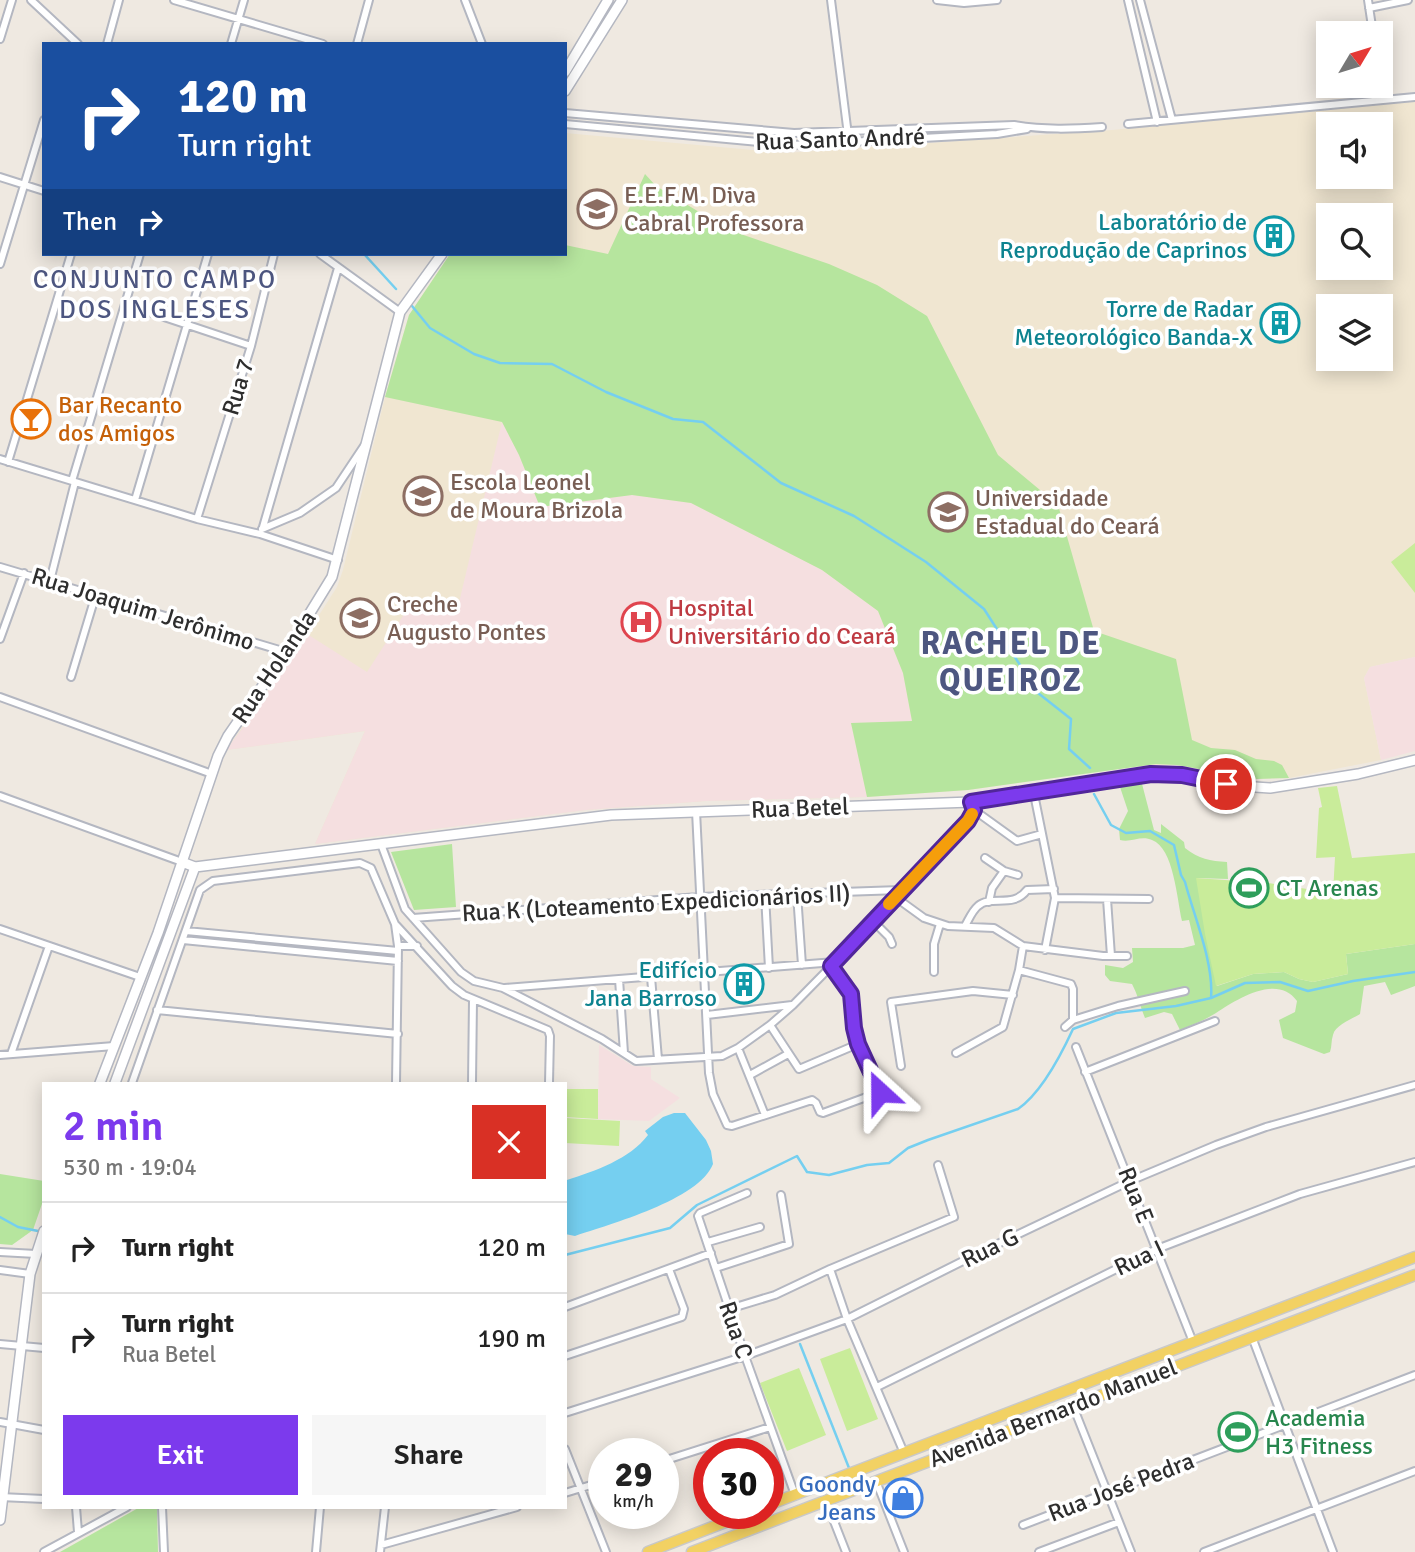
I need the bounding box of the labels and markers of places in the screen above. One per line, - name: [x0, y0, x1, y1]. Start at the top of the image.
- place label: E.E.F.M. Diva Cabral Professora: [624, 180, 804, 238]
- school or university icon: E.E.F.M. Diva Cabral Professora: [576, 188, 618, 230]
- place label: Laboratório de Reprodução de Caprinos: [999, 207, 1247, 265]
- building icon: Laboratório de Reprodução de Caprinos: [1253, 215, 1295, 257]
- place label: Torre de Radar Meteorológico Banda-X: [1014, 294, 1253, 352]
- building icon: Torre de Radar Meteorológico Banda-X: [1259, 302, 1301, 344]
- place label: Bar Recanto dos Amigos: [58, 390, 182, 448]
- bar icon: Bar Recanto dos Amigos: [10, 398, 52, 440]
- place label: Escola Leonel de Moura Brizola: [450, 467, 623, 525]
- school or university icon: Escola Leonel de Moura Brizola: [402, 475, 444, 517]
- place label: Universidade Estadual do Ceará: [975, 483, 1160, 541]
- school or university icon: Universidade Estadual do Ceará: [927, 491, 969, 533]
- place label: Creche Augusto Pontes: [387, 589, 546, 647]
- place label: Hospital Universitário do Ceará: [668, 593, 896, 651]
- school or university icon: Creche Augusto Pontes: [339, 597, 381, 639]
- hospital icon: Hospital Universitário do Ceará: [620, 601, 662, 643]
- pin: [1196, 754, 1256, 814]
- sports icon: CT Arenas: [1228, 867, 1270, 909]
- place label: CT Arenas: [1276, 873, 1378, 903]
- place label: Edifício Jana Barroso: [585, 955, 717, 1013]
- building icon: Edifício Jana Barroso: [723, 963, 765, 1005]
- place label: Academia H3 Fitness: [1265, 1403, 1373, 1461]
- sports icon: Academia H3 Fitness: [1217, 1411, 1259, 1453]
- place label: Goondy Jeans: [799, 1469, 876, 1527]
- shop icon: Goondy Jeans: [882, 1477, 924, 1519]

